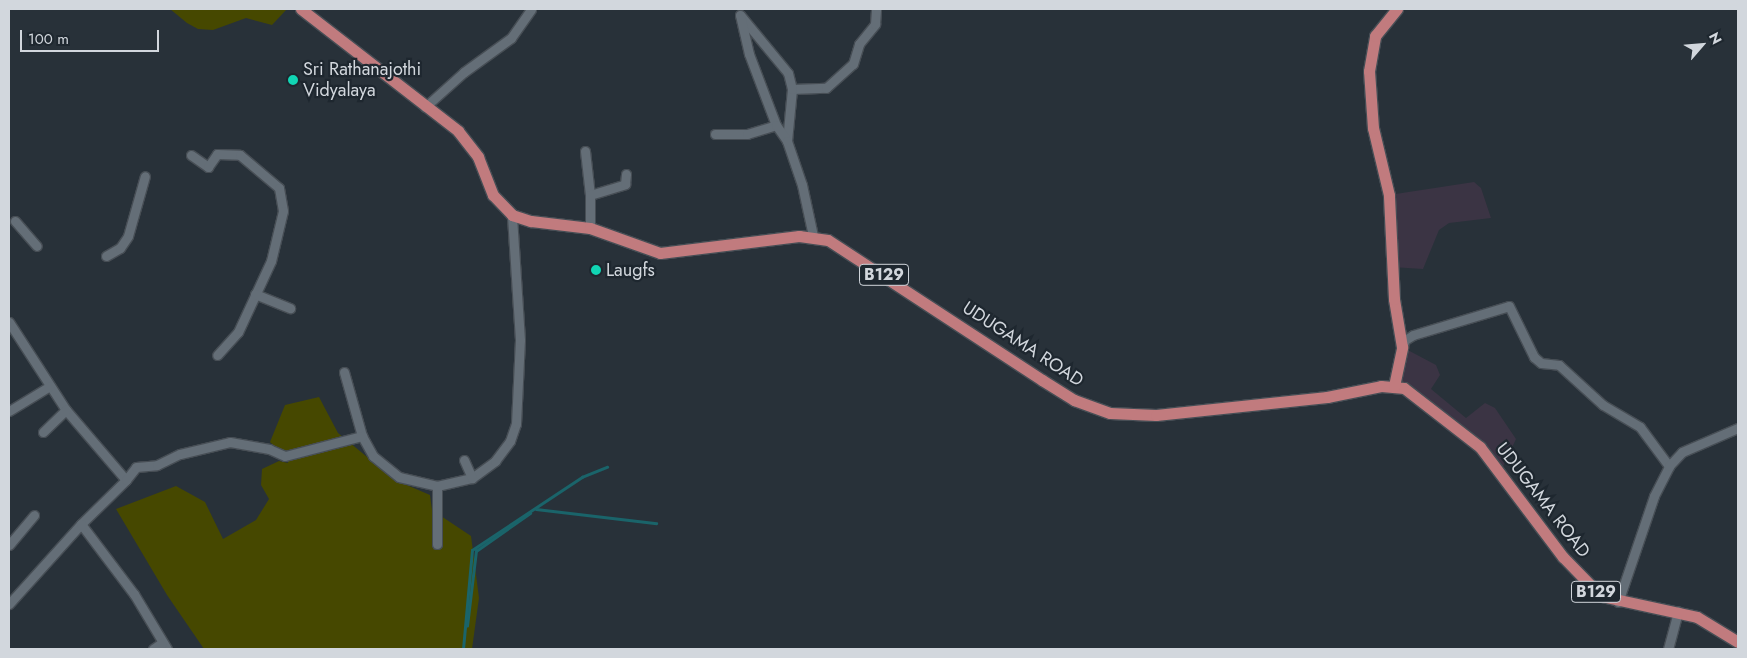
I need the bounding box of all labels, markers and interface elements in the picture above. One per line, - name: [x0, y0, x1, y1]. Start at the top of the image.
- scale bar: [22, 20, 161, 52]
- north arrow: [1677, 20, 1727, 70]
- text: 100 m: [28, 28, 69, 50]
- text: N: [1704, 29, 1727, 48]
- place label: Sri Rathanajothi Vidyalaya: [303, 59, 421, 102]
- marker: Sri Rathanajothi Vidyalaya: [287, 74, 299, 86]
- place label: Laugfs: [606, 259, 655, 281]
- road number: B129: [859, 262, 909, 288]
- marker: Laugfs: [590, 264, 602, 276]
- street label: UDUGAMA ROAD: [958, 297, 1088, 391]
- street label: UDUGAMA ROAD: [1491, 438, 1595, 562]
- road number: B129: [1571, 578, 1621, 606]

